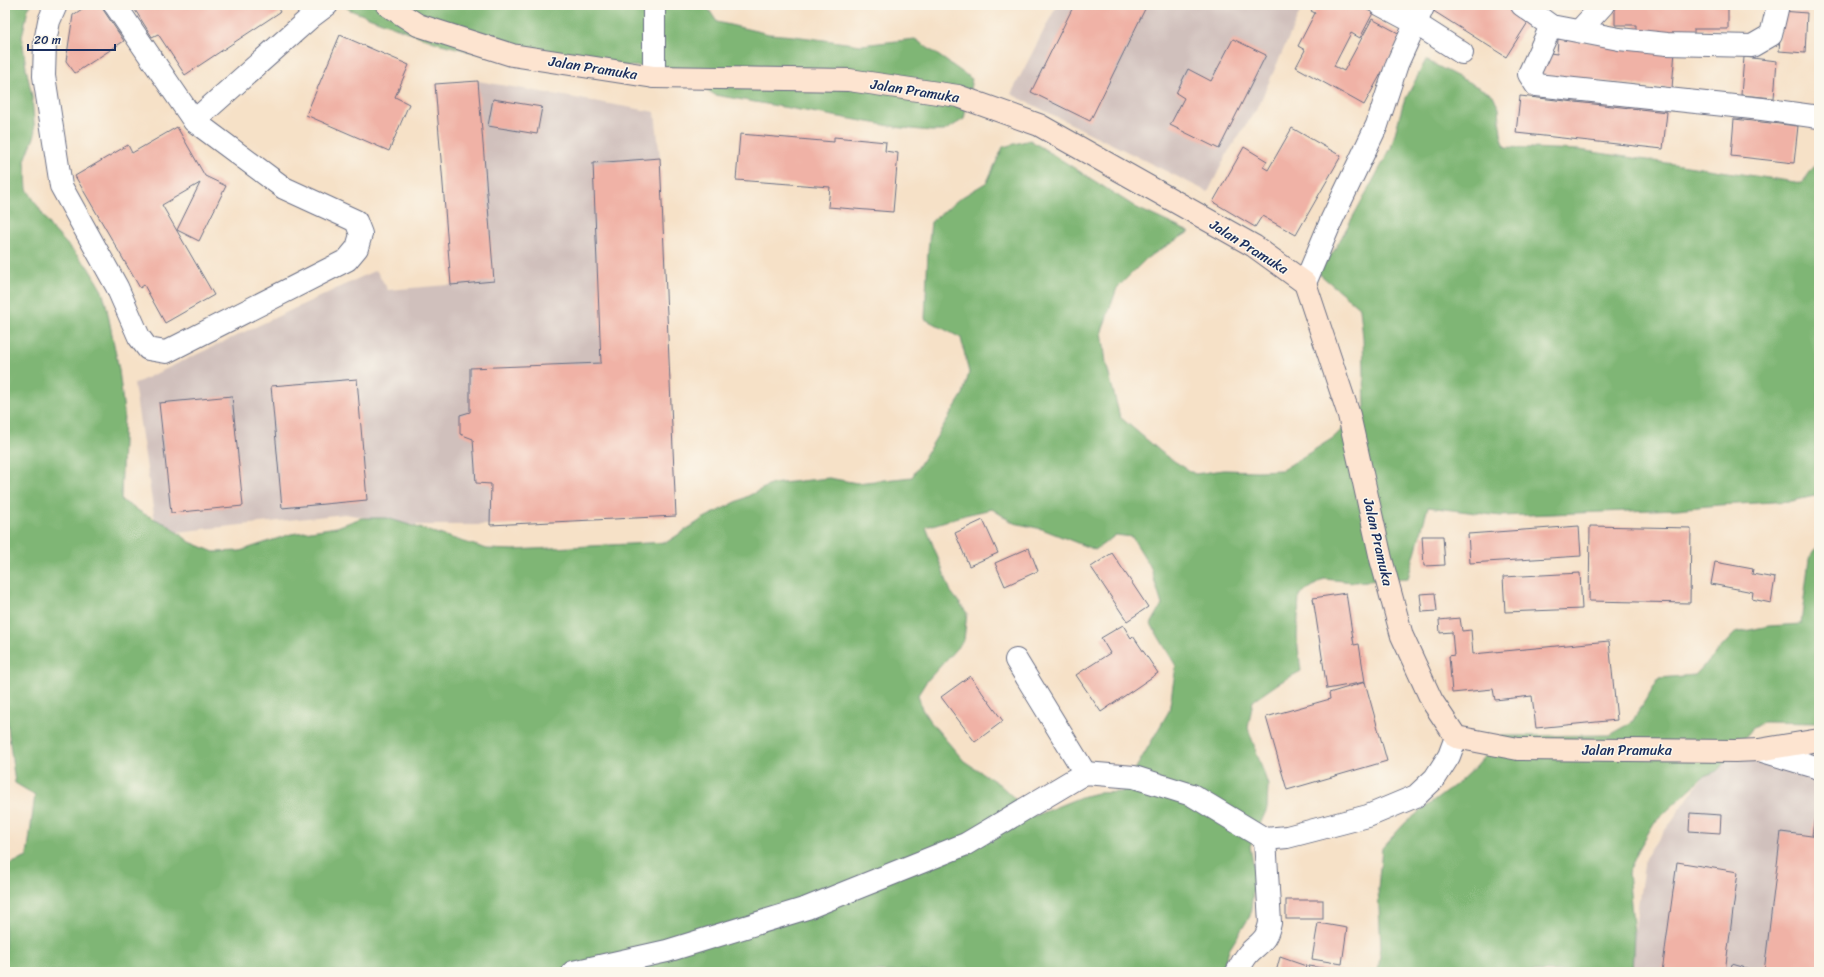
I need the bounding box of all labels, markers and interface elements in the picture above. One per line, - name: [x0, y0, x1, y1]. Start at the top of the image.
- scale bar: [28, 26, 115, 52]
- text: 20 m: [34, 29, 61, 51]
- street label: Jalan Pramuka: [546, 48, 640, 87]
- street label: Jalan Pramuka: [868, 71, 962, 110]
- street label: Jalan Pramuka: [1204, 212, 1294, 282]
- street label: Jalan Pramuka: [1356, 495, 1400, 589]
- street label: Jalan Pramuka: [1581, 738, 1673, 763]

